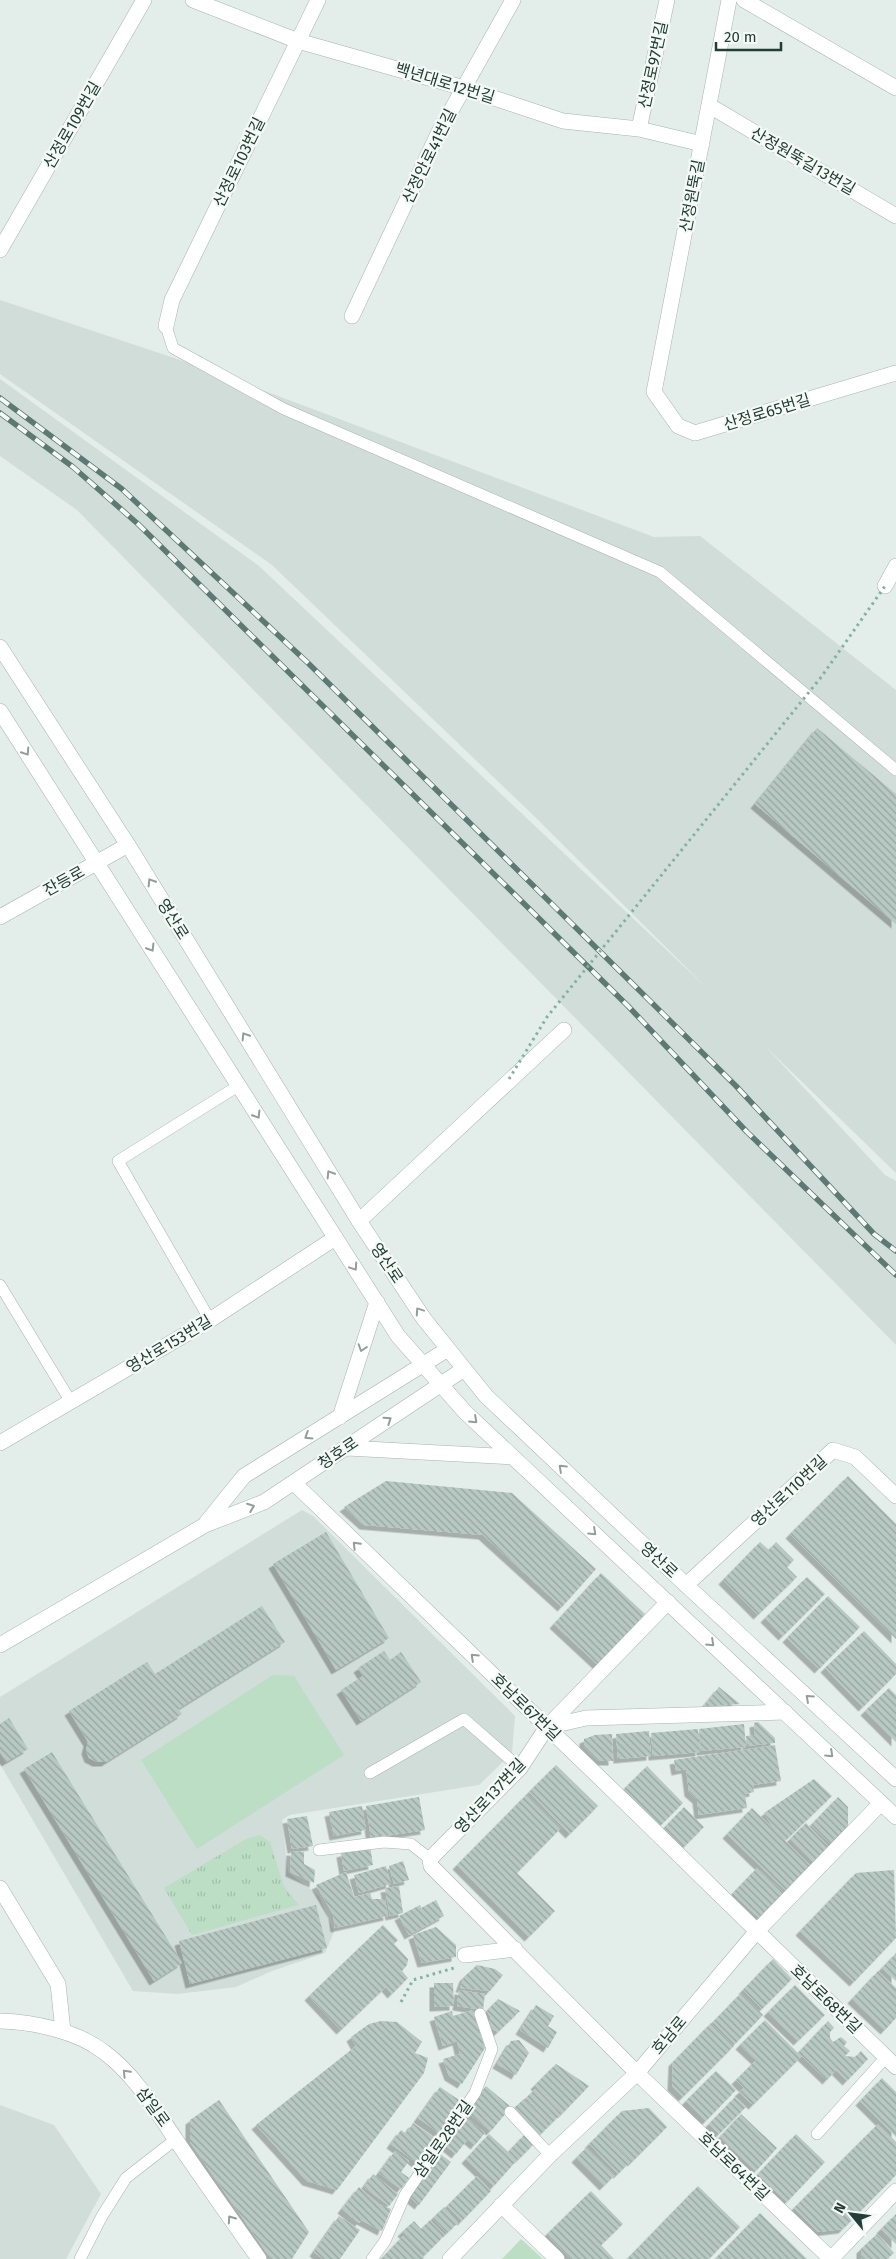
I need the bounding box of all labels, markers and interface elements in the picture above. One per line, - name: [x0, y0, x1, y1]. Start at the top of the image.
- street label: 산정로97번길: [634, 20, 672, 110]
- scale bar: [716, 20, 781, 52]
- text: 20 m: [724, 28, 757, 46]
- street label: 백년대로12번길: [393, 59, 497, 107]
- street label: 산정로109번길: [39, 78, 105, 172]
- street label: 산정안로41번길: [398, 106, 460, 206]
- street label: 산정로103번길: [209, 114, 269, 210]
- street label: 산정원뚝길13번길: [747, 123, 859, 199]
- street label: 산정원뚝길: [676, 158, 708, 234]
- street label: 산정로65번길: [721, 390, 813, 434]
- one-way arrow: [20, 746, 29, 756]
- street label: 잔등로: [40, 862, 88, 900]
- one-way arrow: [148, 879, 158, 888]
- street label: 영산로: [153, 895, 193, 943]
- one-way arrow: [145, 943, 154, 952]
- one-way arrow: [242, 1032, 252, 1041]
- one-way arrow: [250, 1110, 260, 1119]
- one-way arrow: [327, 1171, 337, 1180]
- street label: 영산로: [367, 1239, 407, 1287]
- one-way arrow: [347, 1261, 357, 1270]
- one-way arrow: [416, 1307, 425, 1316]
- street label: 영산로153번길: [123, 1311, 215, 1377]
- one-way arrow: [357, 1343, 367, 1352]
- one-way arrow: [469, 1414, 478, 1423]
- one-way arrow: [382, 1417, 392, 1426]
- one-way arrow: [304, 1430, 313, 1440]
- street label: 청호로: [314, 1433, 362, 1473]
- street label: 영산로110번길: [747, 1451, 831, 1531]
- one-way arrow: [559, 1465, 568, 1474]
- one-way arrow: [246, 1503, 255, 1513]
- one-way arrow: [587, 1526, 596, 1535]
- street label: 영산로: [636, 1538, 682, 1582]
- one-way arrow: [353, 1541, 362, 1550]
- one-way arrow: [706, 1637, 715, 1646]
- one-way arrow: [470, 1654, 479, 1663]
- street label: 호남로67번길: [487, 1669, 565, 1745]
- one-way arrow: [805, 1695, 814, 1704]
- one-way arrow: [824, 1748, 833, 1757]
- street label: 영산로137번길: [450, 1755, 530, 1837]
- street label: 호남로68번길: [787, 1961, 865, 2037]
- street label: 호남로: [648, 2012, 691, 2058]
- one-way arrow: [123, 2070, 132, 2079]
- street label: 삼일로: [132, 2084, 174, 2131]
- street label: 삼일로28번길: [409, 2097, 477, 2181]
- street label: 호남로64번길: [695, 2128, 773, 2204]
- north arrow: [826, 2189, 876, 2239]
- text: N: [830, 2200, 850, 2216]
- one-way arrow: [228, 2215, 237, 2225]

